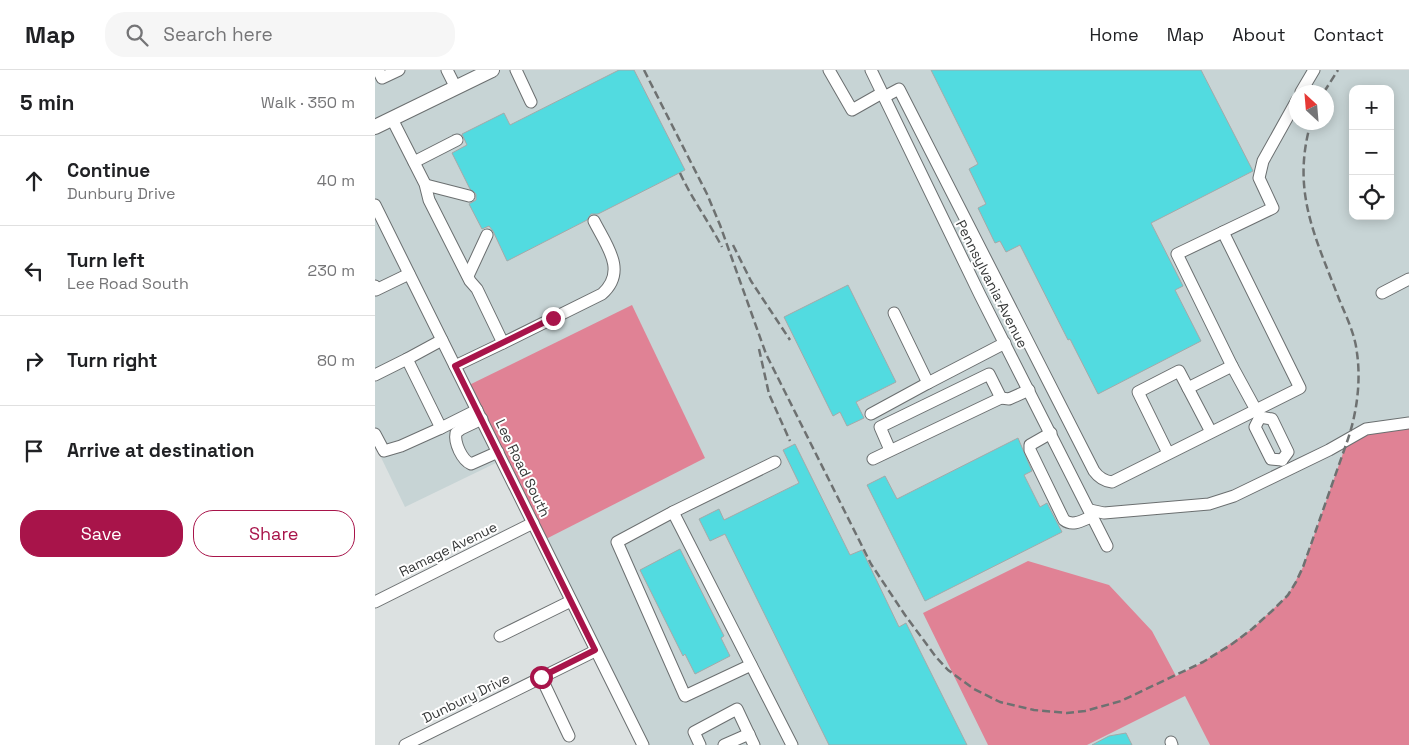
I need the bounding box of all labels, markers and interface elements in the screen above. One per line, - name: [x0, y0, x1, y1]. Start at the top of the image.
- search box: [105, 12, 455, 57]
- text: Map: [25, 19, 75, 50]
- icon: search: [123, 21, 151, 49]
- text: Search here: [163, 22, 273, 47]
- text: Home: [1090, 23, 1139, 46]
- text: Map: [1167, 23, 1204, 46]
- text: About: [1232, 23, 1286, 46]
- text: Contact: [1314, 23, 1384, 46]
- north arrow: [1289, 85, 1334, 130]
- map controls: [1349, 85, 1394, 220]
- button: +: [1349, 85, 1394, 130]
- text: 5 min: [20, 89, 74, 116]
- text: Walk · 350 m: [261, 92, 355, 113]
- button: −: [1349, 130, 1394, 175]
- text: Continue: [67, 158, 150, 183]
- icon: ahead: [20, 167, 48, 195]
- text: 40 m: [317, 170, 355, 191]
- button: locate: [1349, 175, 1394, 220]
- text: Dunbury Drive: [67, 183, 176, 204]
- street label: Pennsylvania Avenue: [952, 217, 1032, 351]
- text: Turn left: [67, 248, 145, 273]
- icon: left: [20, 257, 48, 285]
- text: 230 m: [308, 260, 355, 281]
- text: Lee Road South: [67, 273, 189, 294]
- route end: [542, 307, 565, 330]
- icon: right: [20, 347, 48, 375]
- text: Turn right: [67, 348, 157, 373]
- text: 80 m: [317, 350, 355, 371]
- street label: Lee Road South: [492, 416, 554, 520]
- icon: arrive: [20, 437, 48, 465]
- text: Arrive at destination: [67, 438, 255, 463]
- button: Save: [20, 510, 183, 557]
- button: Share: [193, 510, 355, 557]
- street label: Ramage Avenue: [396, 517, 500, 581]
- route start: [530, 666, 553, 689]
- street label: Dunbury Drive: [419, 669, 513, 727]

